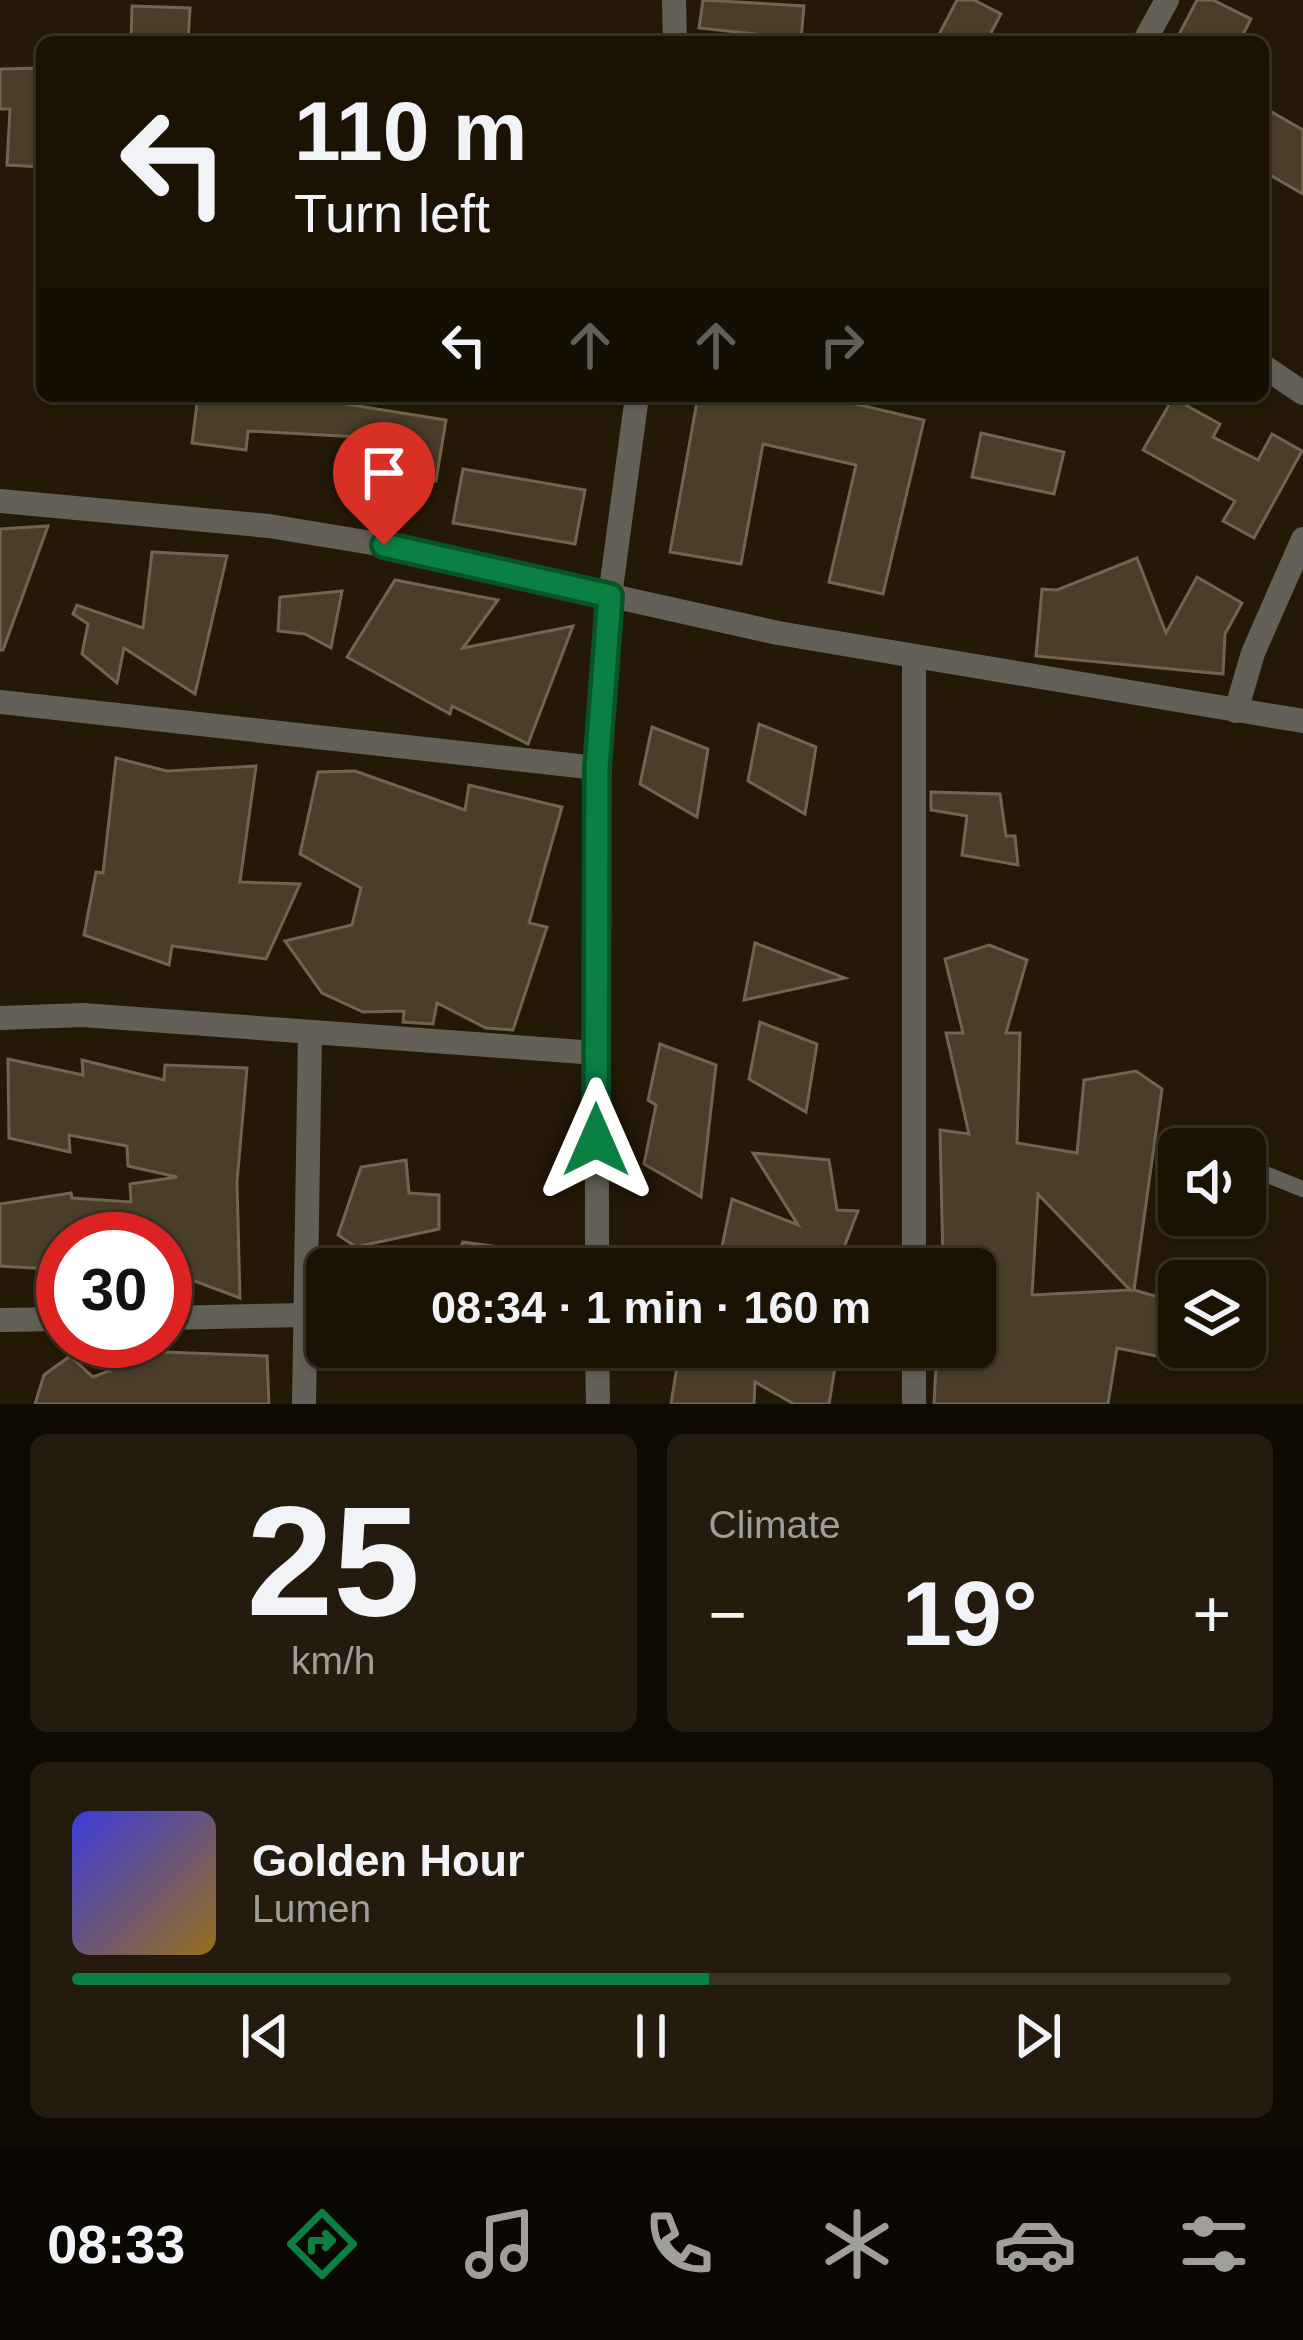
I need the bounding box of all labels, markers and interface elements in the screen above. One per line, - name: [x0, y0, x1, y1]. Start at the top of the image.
- icon: left: [96, 84, 252, 240]
- text: 110 m: [294, 84, 528, 178]
- text: Turn left: [294, 183, 490, 243]
- icon: left: [431, 312, 497, 378]
- icon: ahead: [557, 312, 623, 378]
- icon: ahead: [683, 312, 749, 378]
- icon: right: [809, 312, 875, 378]
- pin: [333, 422, 435, 545]
- icon: arrive: [351, 440, 417, 506]
- position arrow: [533, 1077, 659, 1203]
- map controls: [1158, 1128, 1266, 1368]
- button: sound: [1158, 1128, 1266, 1236]
- speed limit sign: 30: [36, 1212, 192, 1368]
- button: layers: [1158, 1260, 1266, 1368]
- text: 08:34 · 1 min · 160 m: [431, 1282, 871, 1333]
- text: 25: [246, 1474, 420, 1648]
- text: Climate: [709, 1503, 841, 1546]
- text: 19°: [902, 1564, 1038, 1664]
- text: −: [709, 1577, 747, 1651]
- text: +: [1192, 1577, 1231, 1651]
- text: km/h: [291, 1639, 376, 1682]
- text: Golden Hour: [252, 1835, 524, 1886]
- text: Lumen: [252, 1887, 371, 1930]
- icon: previous: [232, 2003, 298, 2069]
- icon: pause: [618, 2003, 684, 2069]
- icon: next: [1005, 2003, 1071, 2069]
- icon: directions: [280, 2202, 364, 2286]
- icon: music: [458, 2202, 542, 2286]
- icon: phone: [637, 2202, 721, 2286]
- icon: climate: [815, 2202, 899, 2286]
- icon: car: [993, 2202, 1077, 2286]
- icon: filters: [1172, 2202, 1256, 2286]
- text: 08:33: [47, 2214, 185, 2274]

